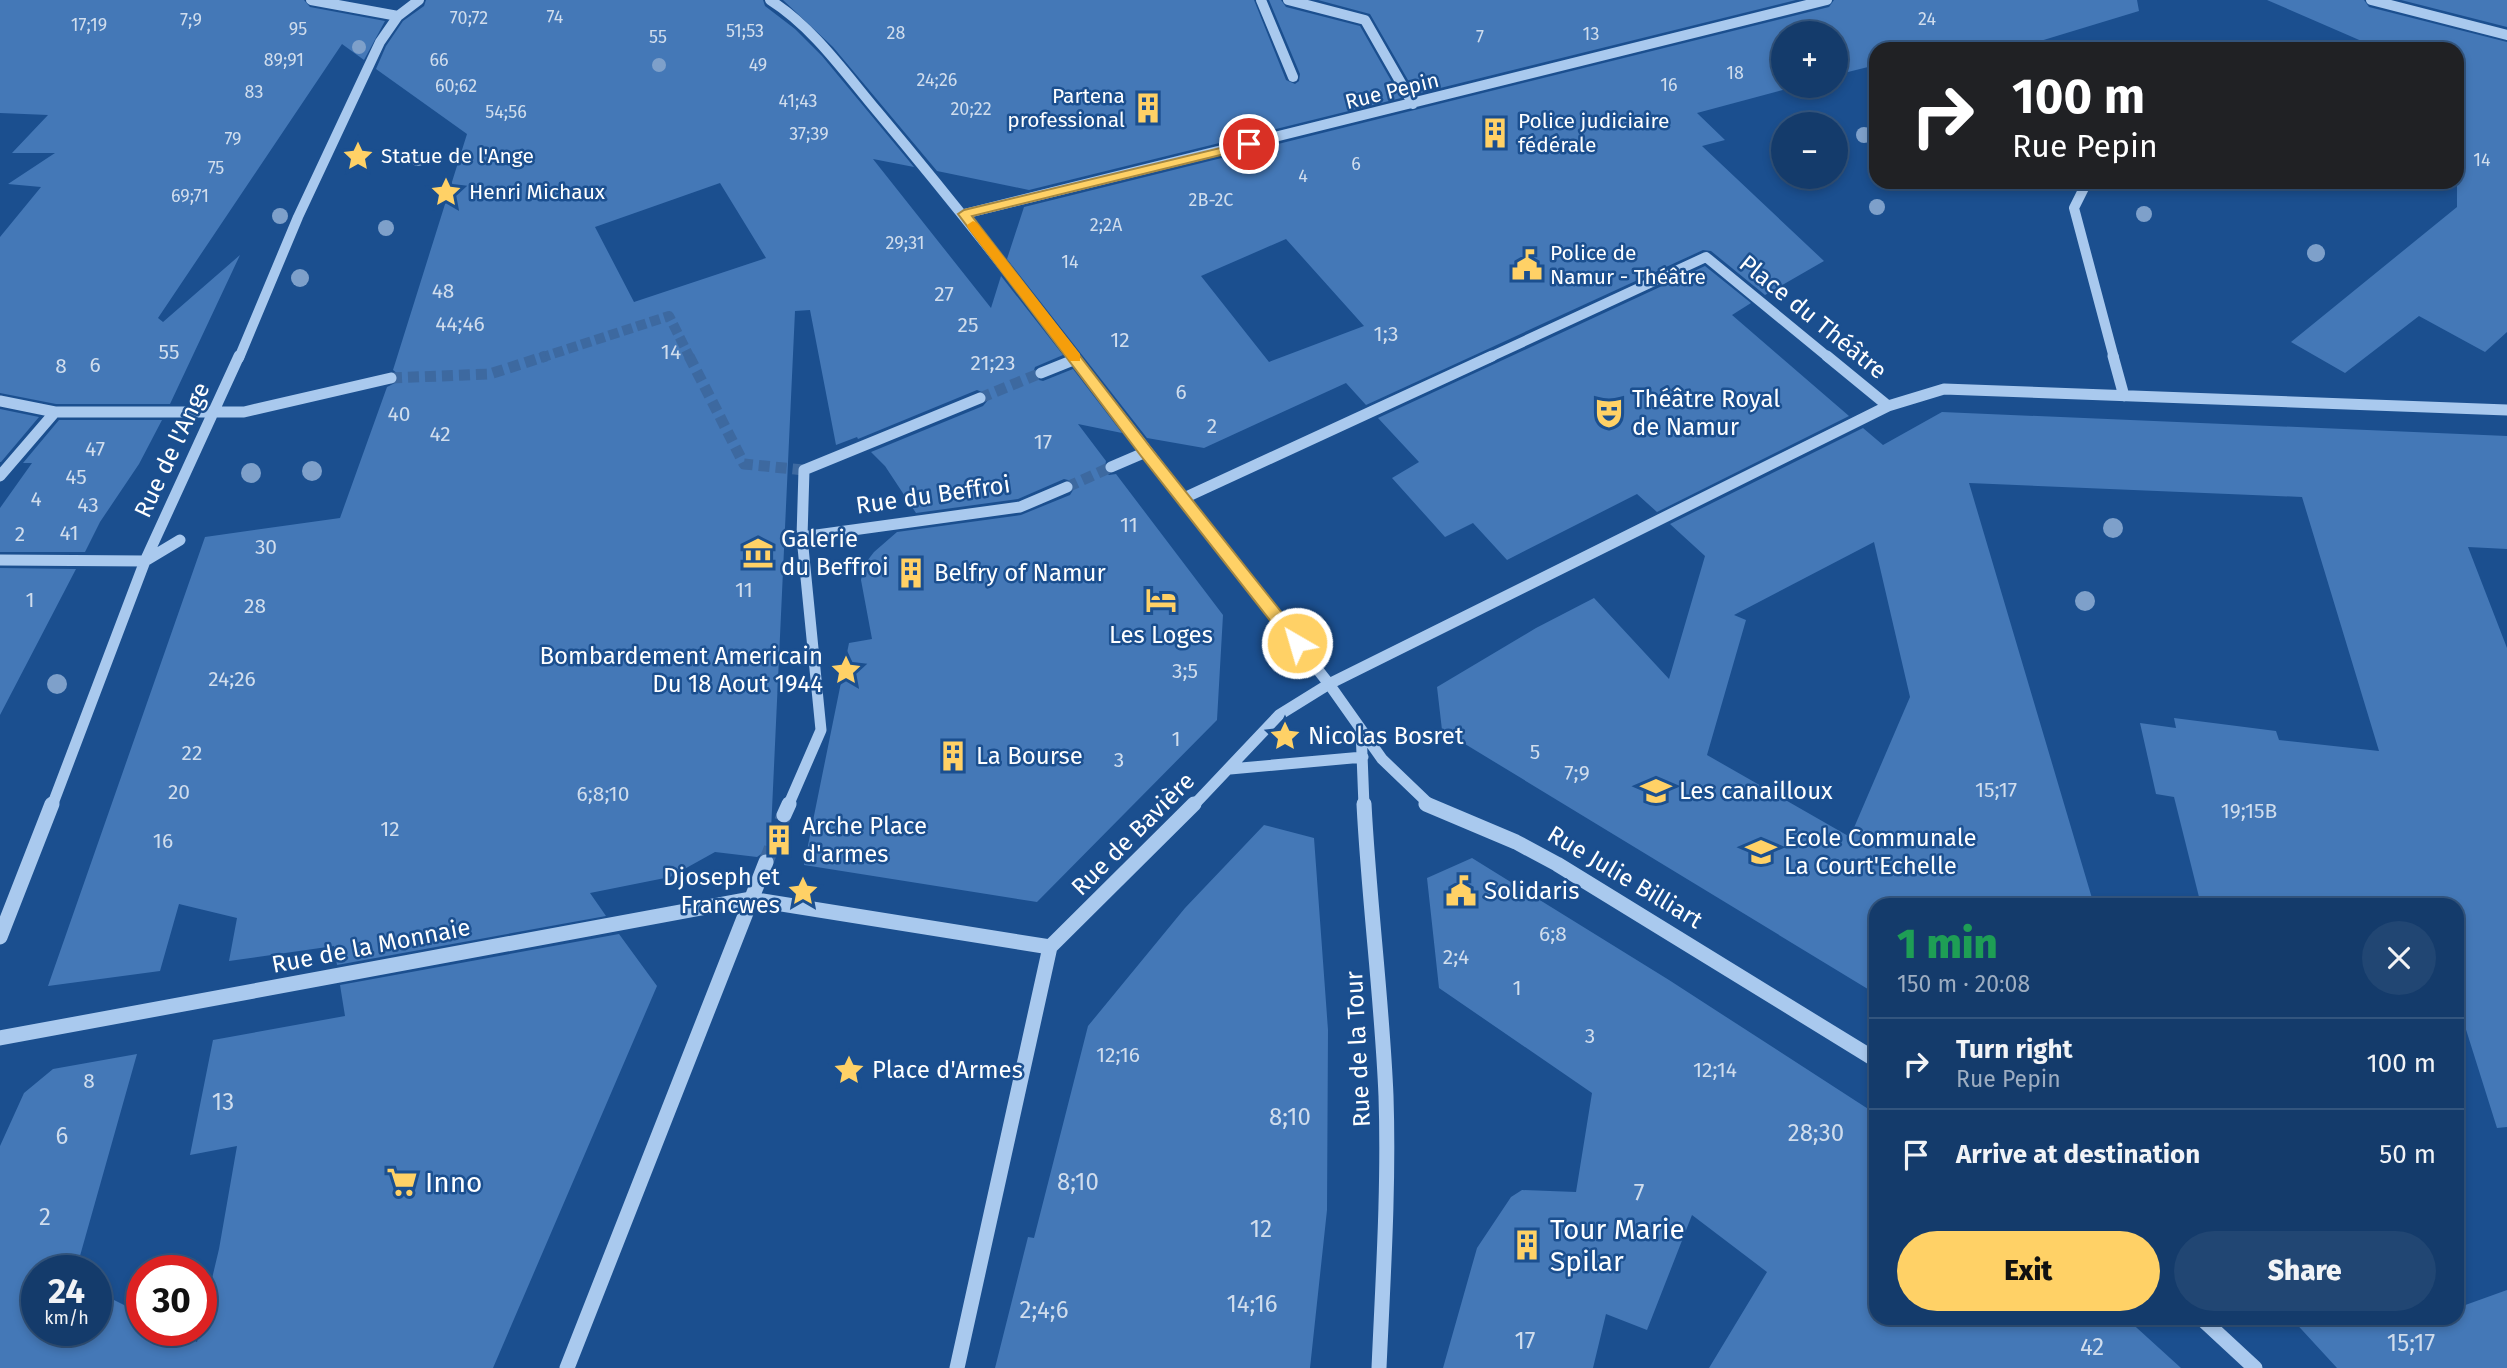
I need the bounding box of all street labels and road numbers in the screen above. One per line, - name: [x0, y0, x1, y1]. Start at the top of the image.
- street label: Rue Pepin: [1342, 67, 1442, 115]
- street label: Place du Théâtre: [1734, 249, 1892, 385]
- street label: Rue de l'Ange: [128, 378, 216, 522]
- street label: Rue du Beffroi: [854, 470, 1012, 520]
- street label: Rue de Bavière: [1066, 767, 1200, 901]
- street label: Rue Julie Billiart: [1543, 820, 1708, 934]
- street label: Rue de la Monnaie: [269, 913, 473, 979]
- street label: Rue de la Tour: [1340, 969, 1376, 1128]

